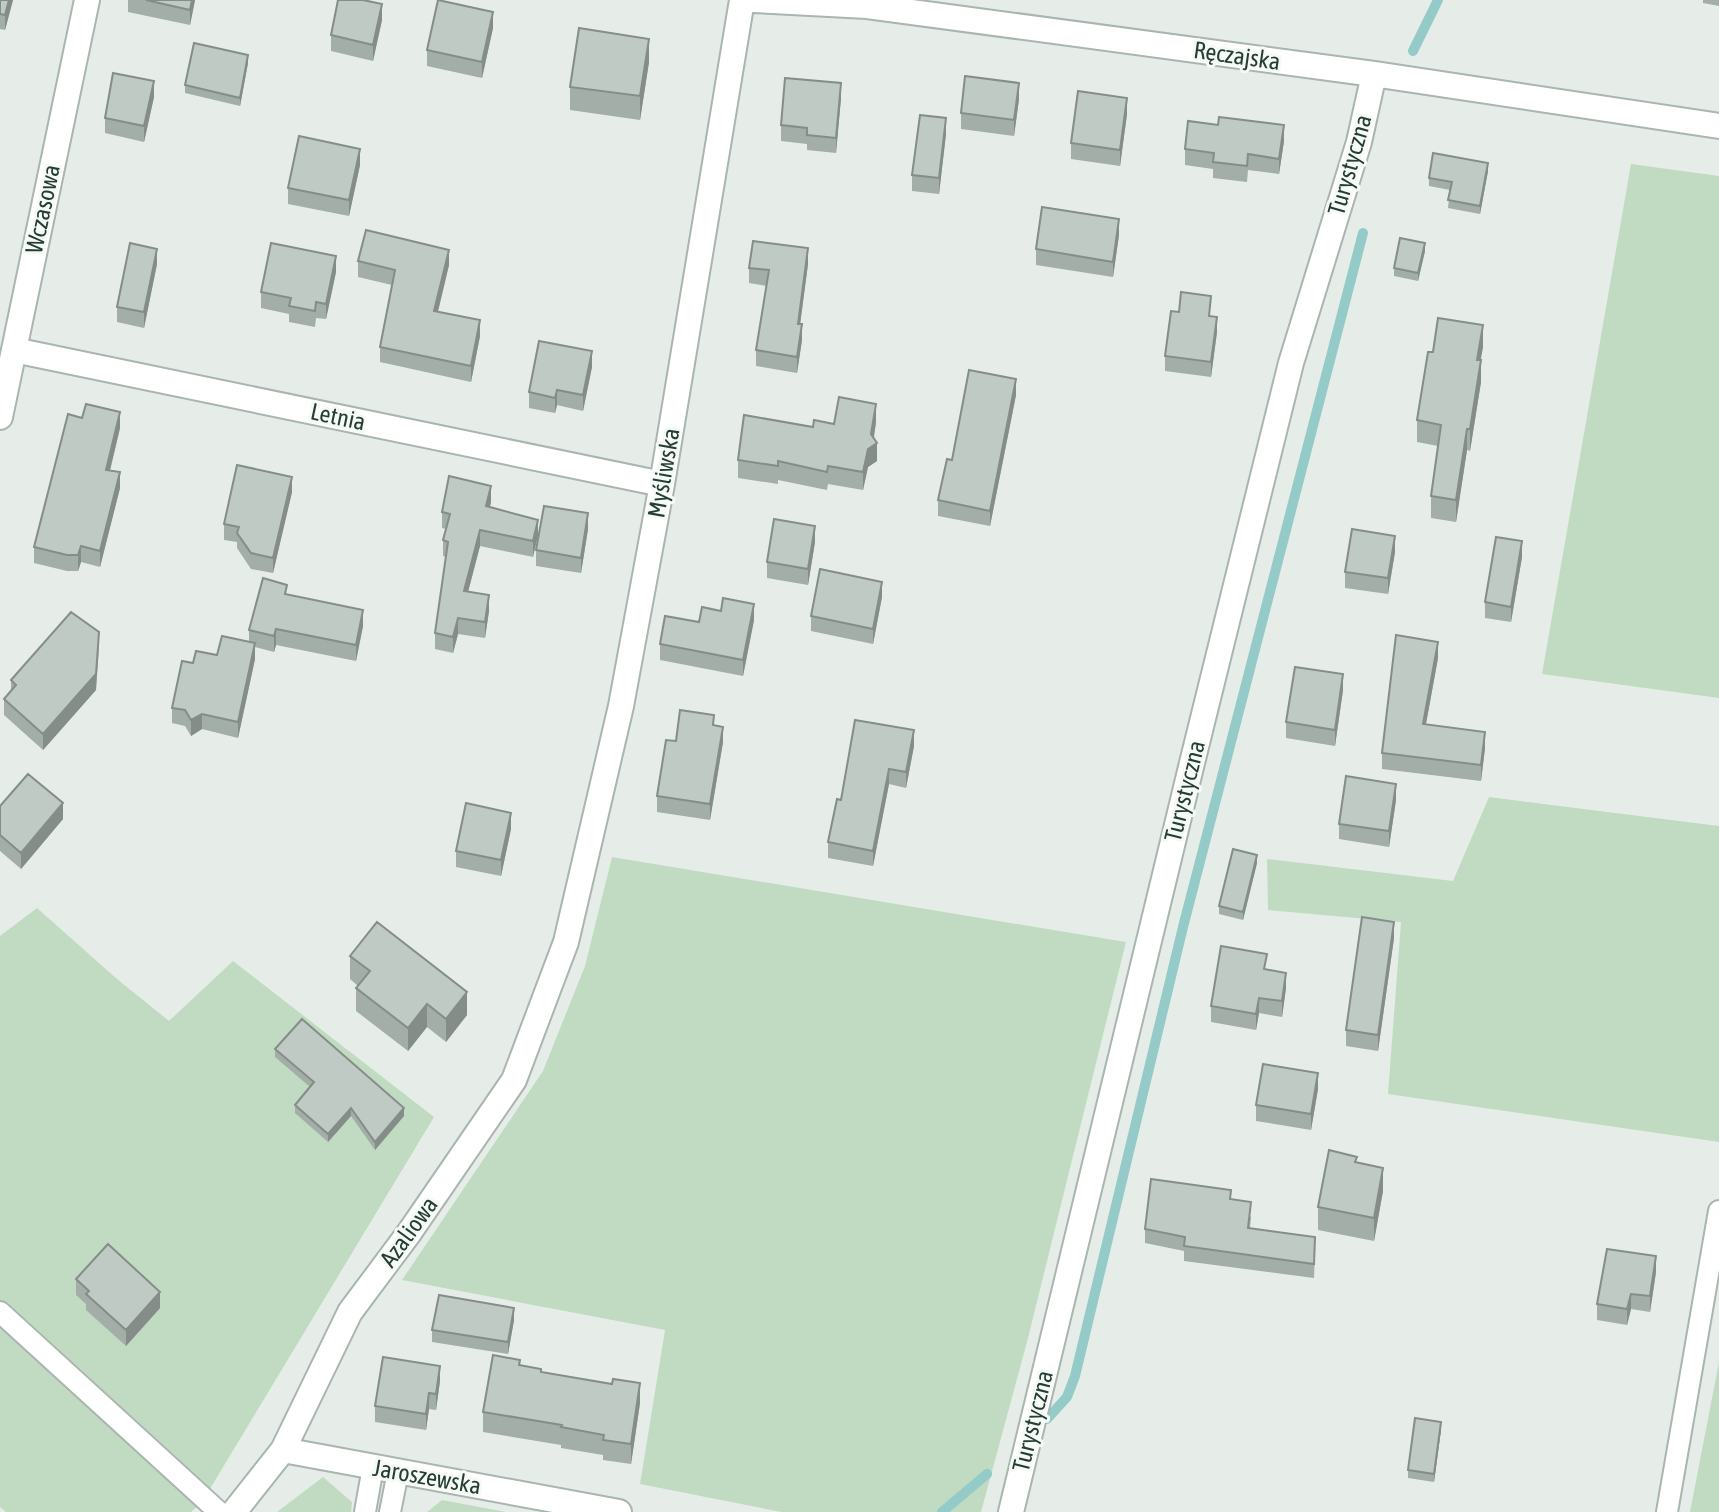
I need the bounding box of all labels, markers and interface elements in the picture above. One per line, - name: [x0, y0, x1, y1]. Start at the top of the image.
- street label: Ręczajska: [1192, 36, 1282, 75]
- street label: Turystyczna: [1322, 112, 1377, 218]
- street label: Wczasowa: [20, 162, 65, 256]
- street label: Letnia: [308, 398, 368, 435]
- street label: Myśliwska: [642, 426, 685, 520]
- street label: Turystyczna: [1159, 738, 1210, 844]
- street label: Azaliowa: [374, 1192, 443, 1272]
- street label: Turystyczna: [1007, 1368, 1058, 1474]
- street label: Jaroszewska: [371, 1454, 483, 1499]

